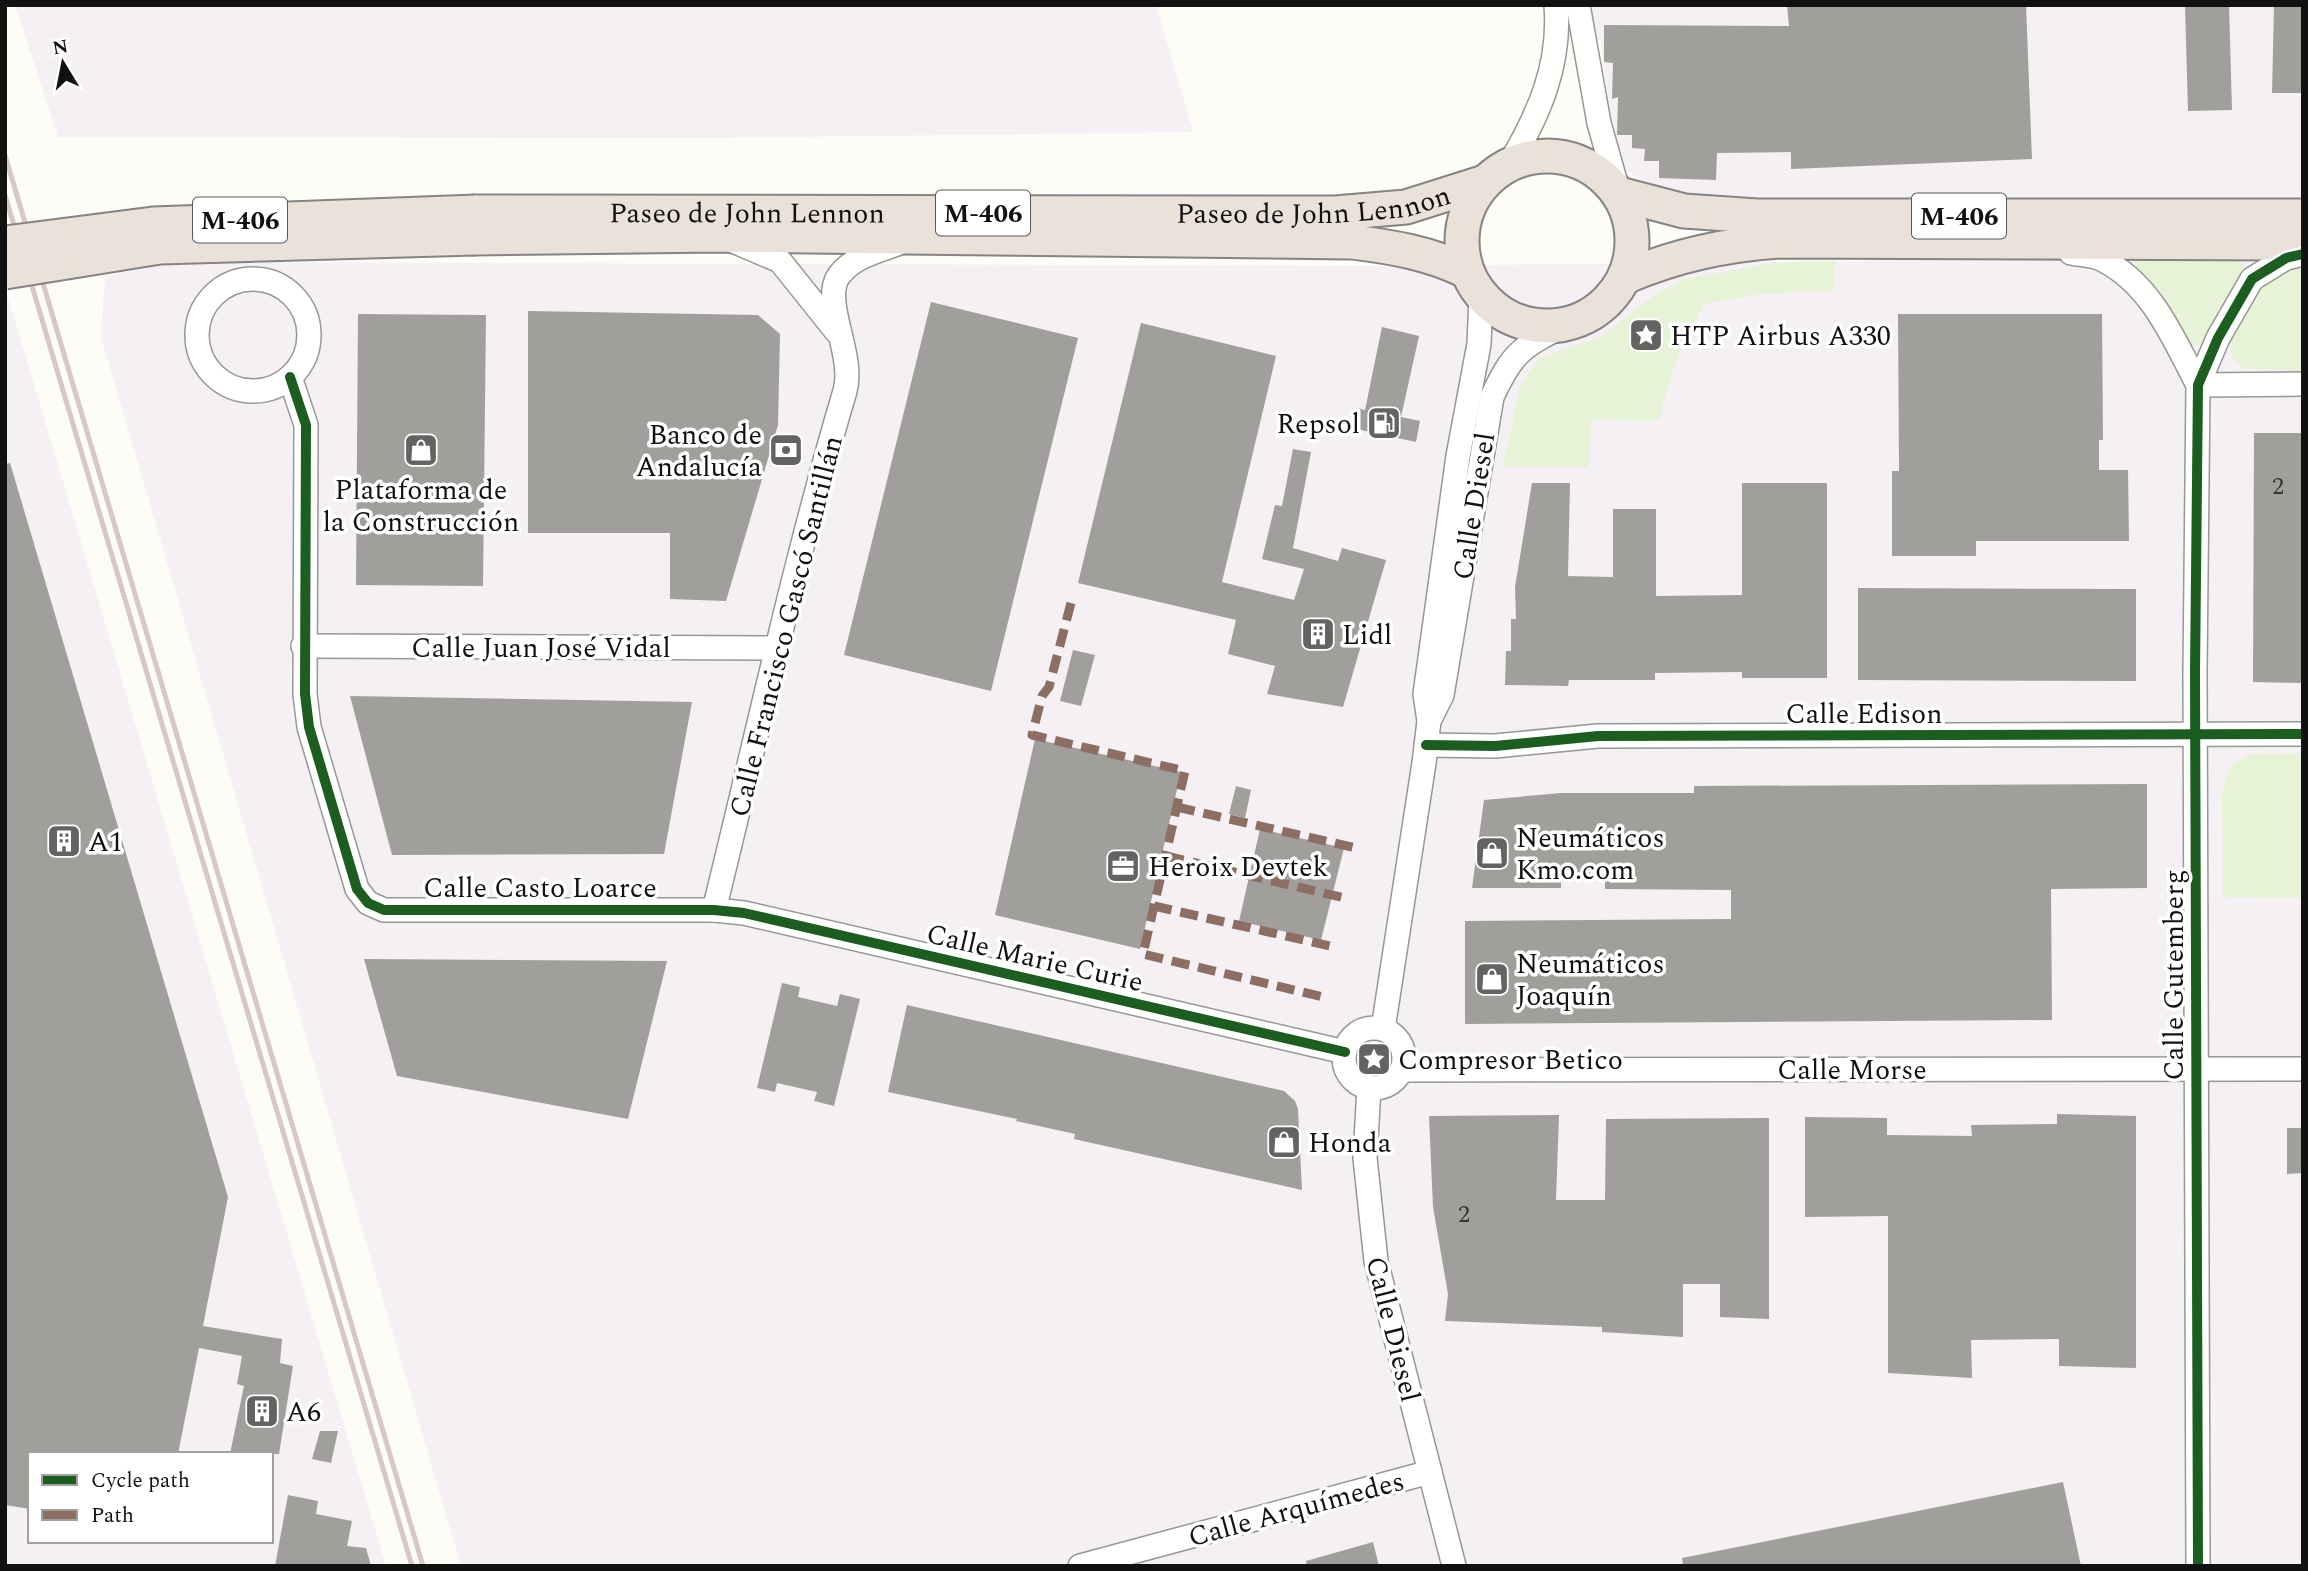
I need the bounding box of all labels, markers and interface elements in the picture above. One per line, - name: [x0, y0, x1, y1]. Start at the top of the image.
- north arrow: [28, 28, 98, 98]
- text: N: [50, 32, 70, 63]
- street label: Paseo de John Lennon: [1176, 174, 1456, 236]
- road number: M-406: [936, 190, 1030, 235]
- street label: Paseo de John Lennon: [609, 192, 885, 235]
- road number: M-406: [1912, 194, 2006, 238]
- road number: M-406: [193, 197, 287, 242]
- place label: HTP Airbus A330: [1670, 315, 1891, 358]
- place icon: HTP Airbus A330: [1627, 316, 1665, 354]
- place label: Repsol: [1277, 403, 1360, 446]
- fuel station icon: Repsol: [1365, 404, 1403, 442]
- place label: Banco de Andalucía: [636, 414, 762, 489]
- street label: Calle Diesel: [1442, 429, 1507, 583]
- shop icon: Plataforma de la Construcción: [402, 431, 440, 469]
- street label: Calle Francisco Gascó Santillán: [718, 431, 855, 822]
- bank icon: Banco de Andalucía: [767, 431, 805, 469]
- place label: Plataforma de la Construcción: [323, 469, 519, 544]
- house number: 2: [2272, 469, 2284, 505]
- place label: Lidl: [1342, 614, 1392, 657]
- building icon: Lidl: [1299, 615, 1337, 653]
- street label: Calle Juan José Vidal: [411, 627, 671, 670]
- street label: Calle Edison: [1785, 693, 1943, 736]
- place label: Neumáticos Kmo.com: [1516, 817, 1665, 892]
- place label: A1: [88, 821, 123, 864]
- building icon: A1: [45, 822, 83, 860]
- shop icon: Neumáticos Kmo.com: [1473, 834, 1511, 872]
- place label: Heroix Devtek: [1148, 846, 1328, 889]
- office icon: Heroix Devtek: [1104, 847, 1142, 885]
- street label: Calle Casto Loarce: [423, 867, 657, 910]
- street label: Calle Gutemberg: [2153, 869, 2196, 1081]
- street label: Calle Marie Curie: [922, 913, 1147, 1004]
- place label: Neumáticos Joaquín: [1516, 943, 1665, 1018]
- shop icon: Neumáticos Joaquín: [1473, 960, 1511, 998]
- place label: Compresor Betico: [1398, 1039, 1623, 1082]
- place icon: Compresor Betico: [1355, 1040, 1393, 1078]
- street label: Calle Morse: [1777, 1049, 1927, 1092]
- place label: Honda: [1308, 1122, 1392, 1165]
- shop icon: Honda: [1265, 1123, 1303, 1161]
- house number: 2: [1458, 1197, 1470, 1233]
- street label: Calle Diesel: [1354, 1252, 1431, 1407]
- place label: A6: [286, 1391, 321, 1434]
- building icon: A6: [243, 1392, 281, 1430]
- legend: [28, 1452, 273, 1543]
- street label: Calle Arquímedes: [1184, 1460, 1409, 1559]
- text: Cycle path: [91, 1465, 190, 1497]
- text: Path: [91, 1500, 134, 1532]

